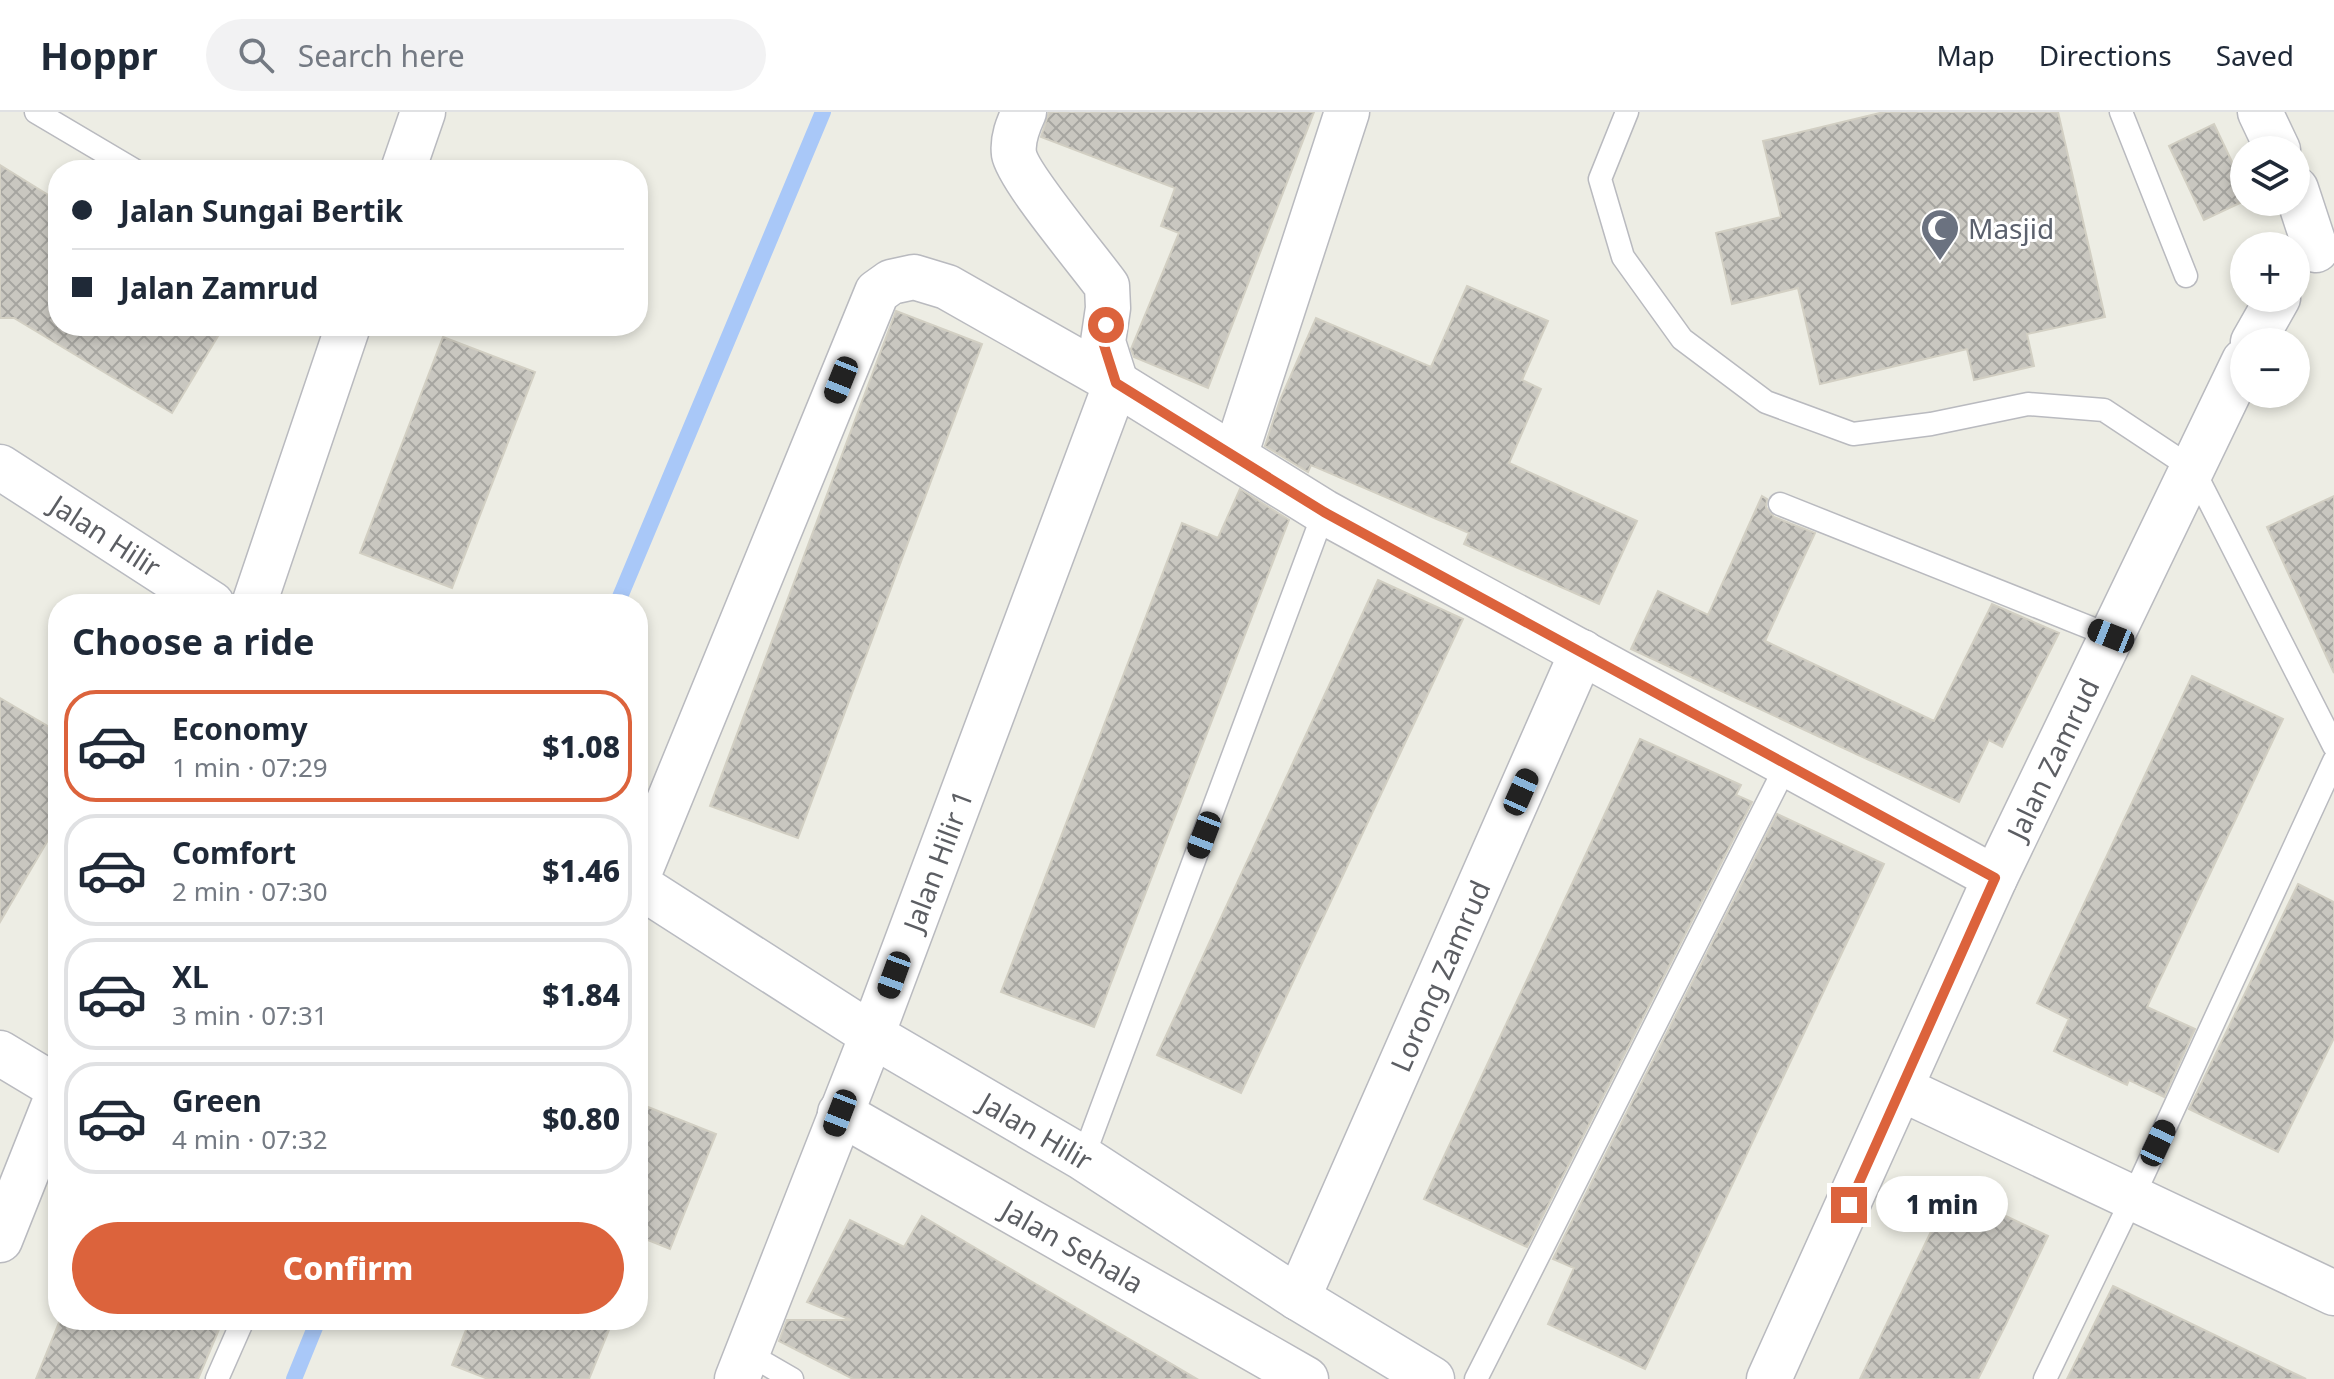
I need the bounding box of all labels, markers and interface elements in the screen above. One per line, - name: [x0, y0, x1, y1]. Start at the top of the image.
- search box: [206, 19, 766, 91]
- text: Hoppr: [40, 29, 158, 81]
- icon: search: [234, 33, 278, 77]
- text: Search here: [298, 35, 465, 76]
- text: Map: [1936, 36, 1995, 74]
- text: Directions: [2039, 36, 2172, 74]
- text: Saved: [2216, 36, 2294, 74]
- map controls: [2230, 136, 2310, 408]
- button: layers: [2230, 136, 2310, 216]
- text: Jalan Sungai Bertik: [120, 190, 403, 231]
- mosque icon: Masjid: [1919, 207, 1961, 262]
- place label: Masjid: [1968, 209, 2054, 247]
- button: +: [2230, 232, 2310, 312]
- text: Jalan Zamrud: [120, 267, 319, 308]
- route start: [1088, 307, 1124, 343]
- button: −: [2230, 328, 2310, 408]
- car: [821, 353, 861, 407]
- street label: Jalan Hilir: [41, 484, 169, 585]
- car: [2084, 616, 2138, 656]
- text: Choose a ride: [72, 617, 314, 666]
- street label: Jalan Zamrud: [1996, 672, 2108, 849]
- text: Economy: [172, 708, 308, 749]
- icon: car: [76, 710, 148, 782]
- text: $1.08: [542, 726, 620, 767]
- text: 1 min · 07:29: [172, 749, 328, 785]
- car: [1500, 765, 1542, 819]
- street label: Jalan Hilir 1: [893, 784, 981, 939]
- car: [1184, 808, 1224, 862]
- text: Comfort: [172, 832, 296, 873]
- icon: car: [76, 834, 148, 906]
- text: $1.46: [542, 850, 620, 891]
- text: 2 min · 07:30: [172, 873, 328, 909]
- street label: Lorong Zamrud: [1381, 874, 1498, 1077]
- car: [875, 948, 913, 1002]
- text: XL: [172, 956, 209, 997]
- icon: car: [76, 958, 148, 1030]
- text: $1.84: [542, 974, 620, 1015]
- text: 3 min · 07:31: [172, 997, 328, 1033]
- text: Green: [172, 1080, 262, 1121]
- street label: Jalan Hilir: [970, 1081, 1101, 1179]
- icon: car: [76, 1082, 148, 1154]
- car: [820, 1086, 860, 1140]
- text: $0.80: [542, 1098, 620, 1139]
- car: [2137, 1116, 2179, 1170]
- text: 4 min · 07:32: [172, 1121, 328, 1157]
- callout: 1 min: [1877, 1177, 2009, 1233]
- text: 1 min: [1906, 1186, 1978, 1222]
- route end: [1831, 1187, 1867, 1223]
- street label: Jalan Sehala: [992, 1189, 1151, 1302]
- button: Confirm: [72, 1222, 624, 1314]

